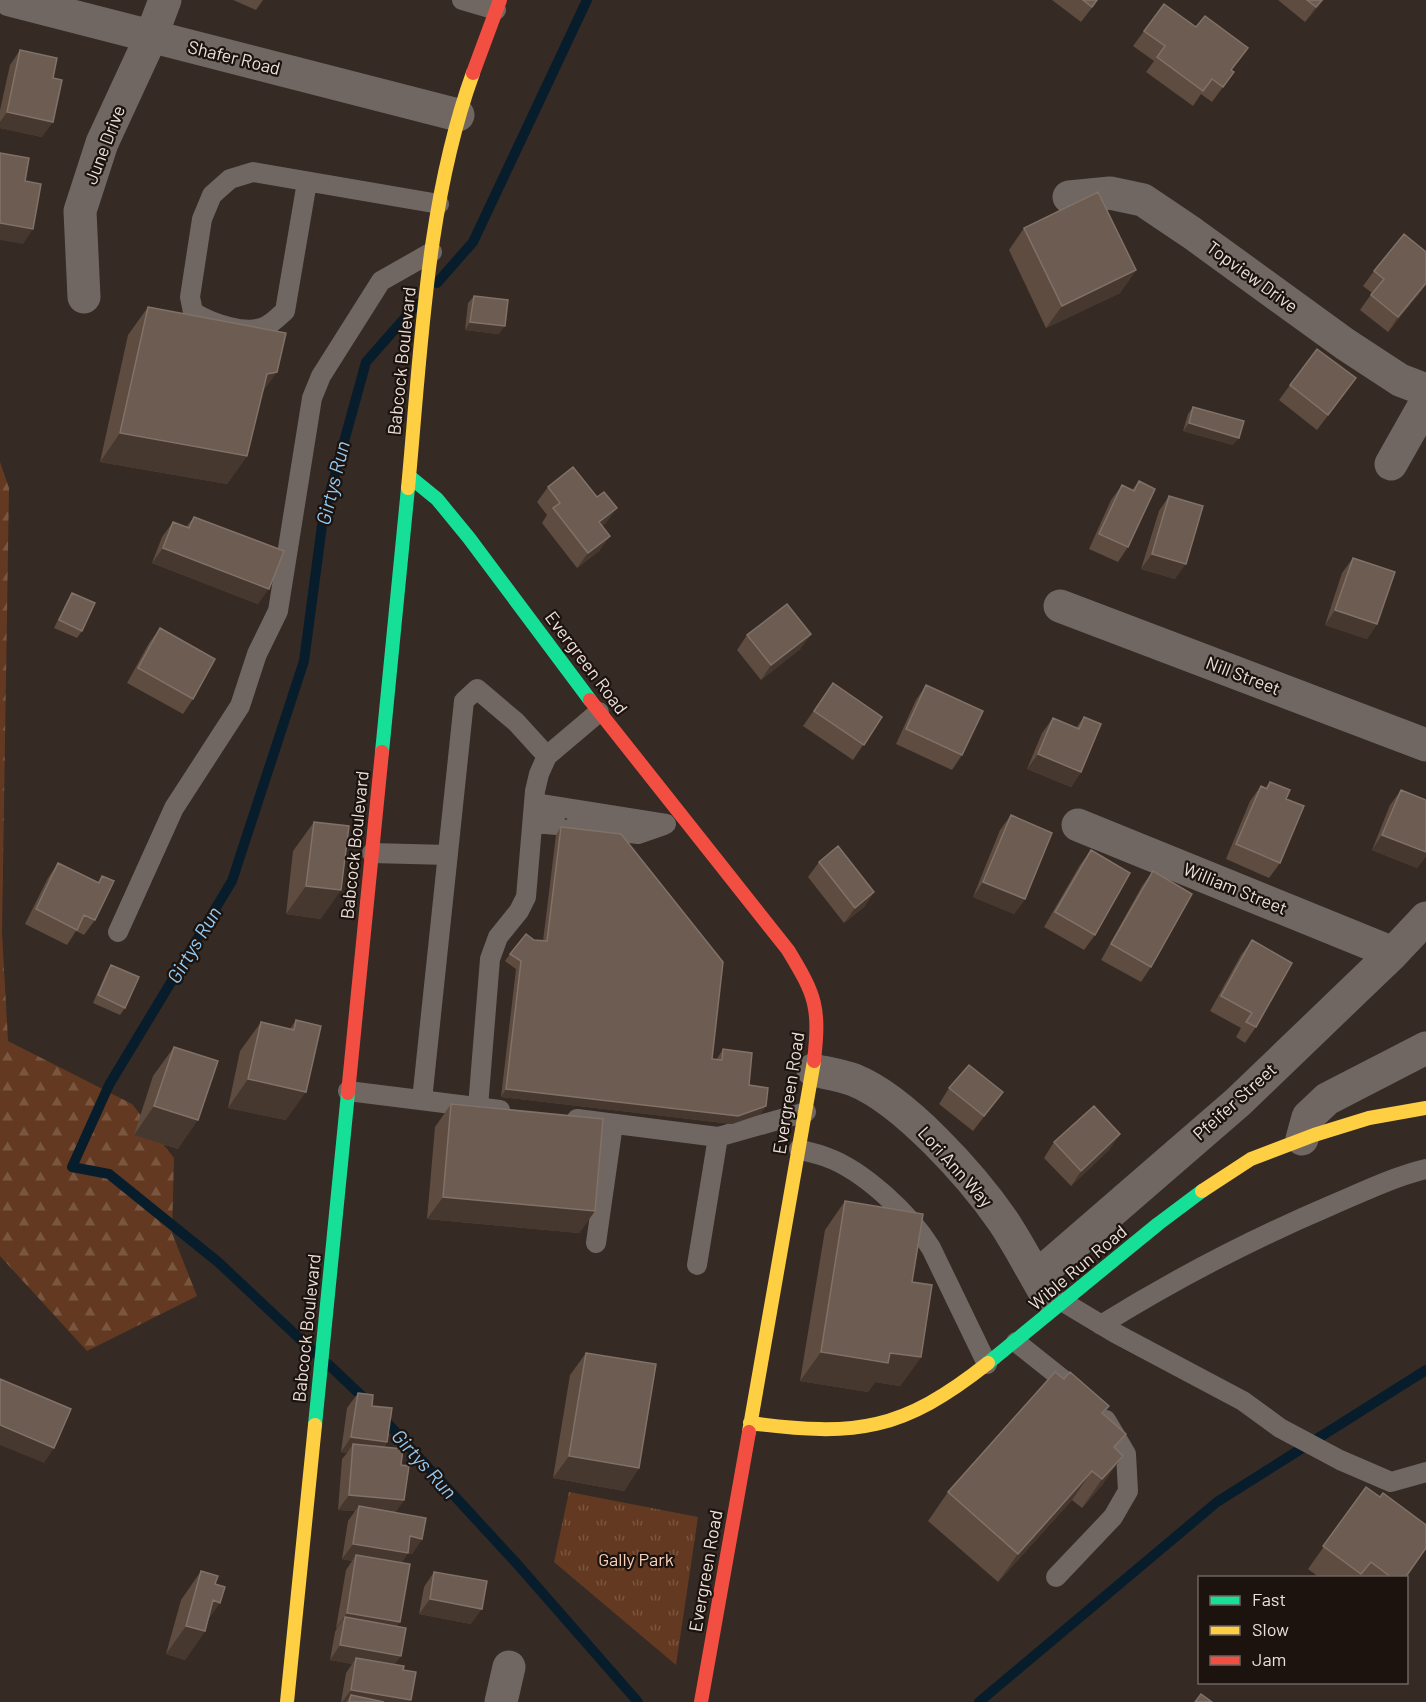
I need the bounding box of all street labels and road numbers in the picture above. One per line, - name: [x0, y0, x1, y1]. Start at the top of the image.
- street label: Shafer Road: [186, 35, 283, 79]
- street label: June Drive: [79, 102, 129, 187]
- street label: Topview Drive: [1203, 236, 1303, 317]
- street label: Babcock Boulevard: [382, 286, 420, 436]
- street label: Evergreen Road: [541, 606, 633, 718]
- street label: Nill Street: [1203, 651, 1284, 699]
- street label: Babcock Boulevard: [335, 770, 373, 920]
- street label: William Street: [1180, 857, 1291, 919]
- street label: Evergreen Road: [767, 1030, 809, 1156]
- street label: Pfeifer Street: [1188, 1058, 1281, 1145]
- street label: Lori Ann Way: [914, 1121, 998, 1211]
- street label: Wible Run Road: [1024, 1220, 1131, 1315]
- street label: Babcock Boulevard: [287, 1253, 325, 1403]
- street label: Evergreen Road: [683, 1508, 727, 1634]

